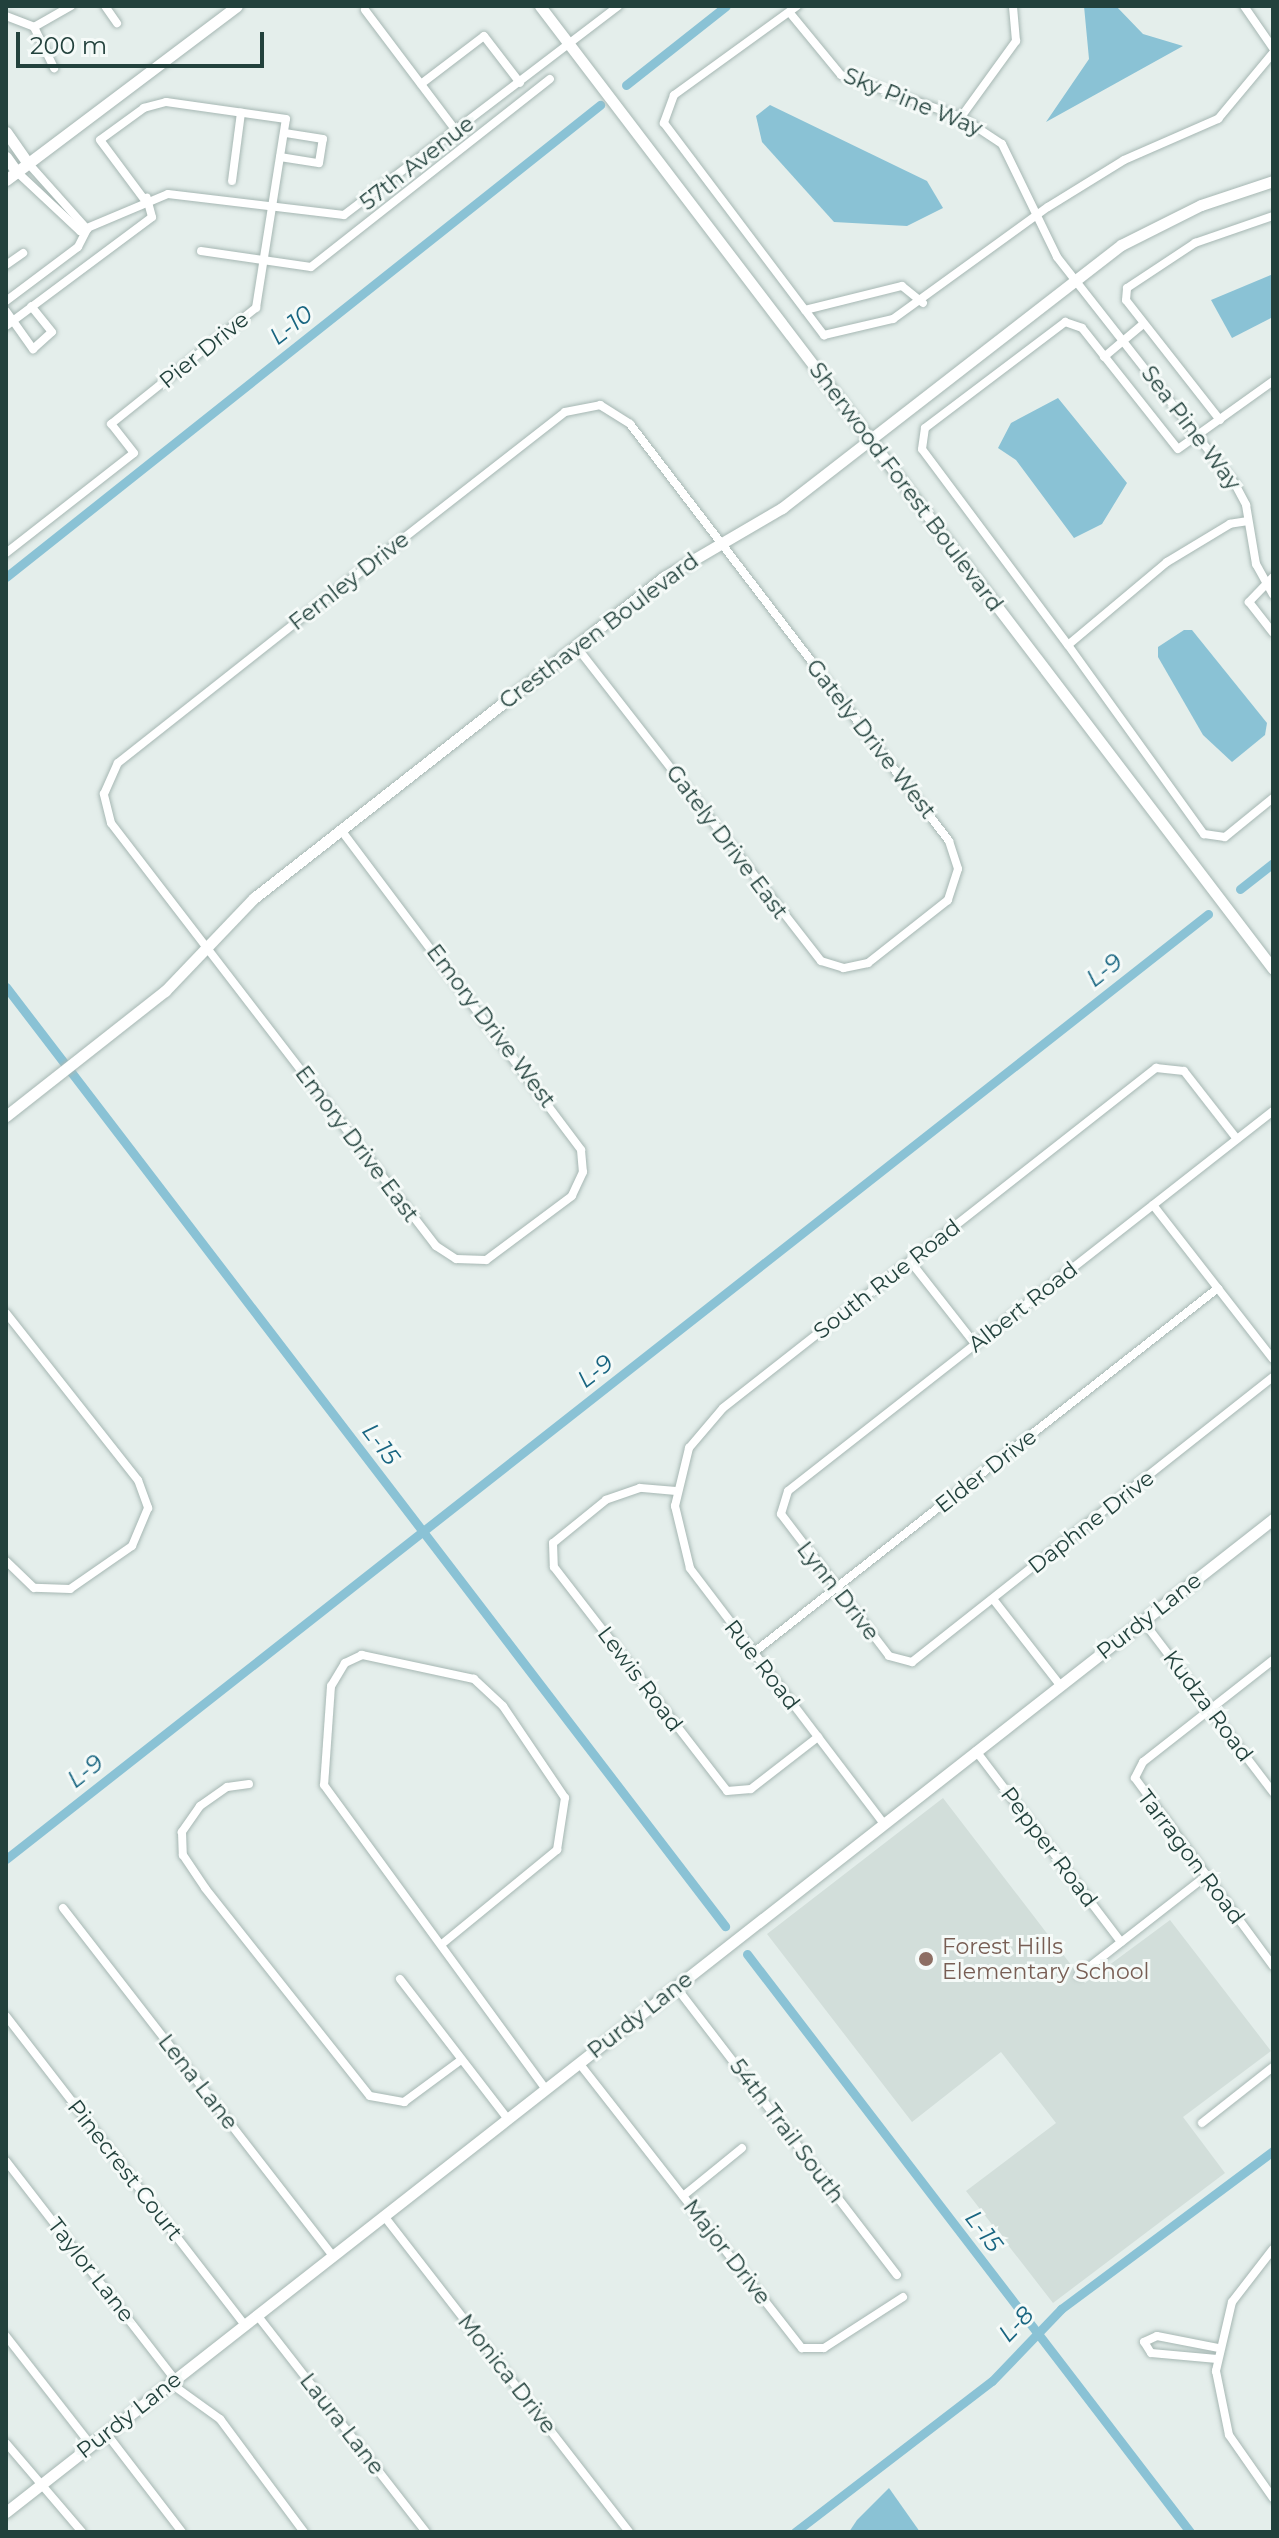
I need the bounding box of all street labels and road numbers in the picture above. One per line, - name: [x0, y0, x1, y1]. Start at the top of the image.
- street label: Sky Pine Way: [840, 62, 986, 142]
- street label: 57th Avenue: [355, 110, 479, 216]
- street label: Pier Drive: [154, 306, 254, 394]
- street label: Sherwood Forest Boulevard: [804, 357, 1008, 617]
- street label: Sea Pine Way: [1136, 361, 1246, 495]
- street label: Fernley Drive: [284, 526, 414, 636]
- street label: Cresthaven Boulevard: [494, 548, 704, 714]
- street label: Gately Drive West: [801, 654, 941, 824]
- street label: Gately Drive East: [661, 760, 793, 924]
- street label: Emory Drive West: [421, 939, 561, 1113]
- street label: Emory Drive East: [290, 1061, 424, 1227]
- street label: South Rue Road: [808, 1214, 966, 1344]
- street label: Albert Road: [963, 1256, 1083, 1358]
- street label: Elder Drive: [930, 1423, 1042, 1519]
- street label: Daphne Drive: [1023, 1465, 1159, 1579]
- street label: Lynn Drive: [791, 1536, 885, 1646]
- street label: Purdy Lane: [1091, 1567, 1207, 1665]
- street label: Rue Road: [719, 1615, 805, 1715]
- street label: Lewis Road: [592, 1621, 688, 1737]
- street label: Kudza Road: [1158, 1645, 1258, 1767]
- street label: Pepper Road: [995, 1782, 1103, 1912]
- street label: Tarragon Road: [1132, 1785, 1250, 1929]
- street label: Purdy Lane: [582, 1966, 698, 2064]
- street label: Lena Lane: [153, 2029, 243, 2135]
- street label: 54th Trail South: [724, 2054, 850, 2208]
- street label: Pinecrest Court: [62, 2094, 188, 2246]
- street label: Major Drive: [678, 2194, 776, 2310]
- street label: Taylor Lane: [42, 2213, 140, 2327]
- street label: Monica Drive: [452, 2309, 562, 2439]
- street label: Purdy Lane: [71, 2366, 187, 2464]
- street label: Laura Lane: [294, 2368, 390, 2480]

